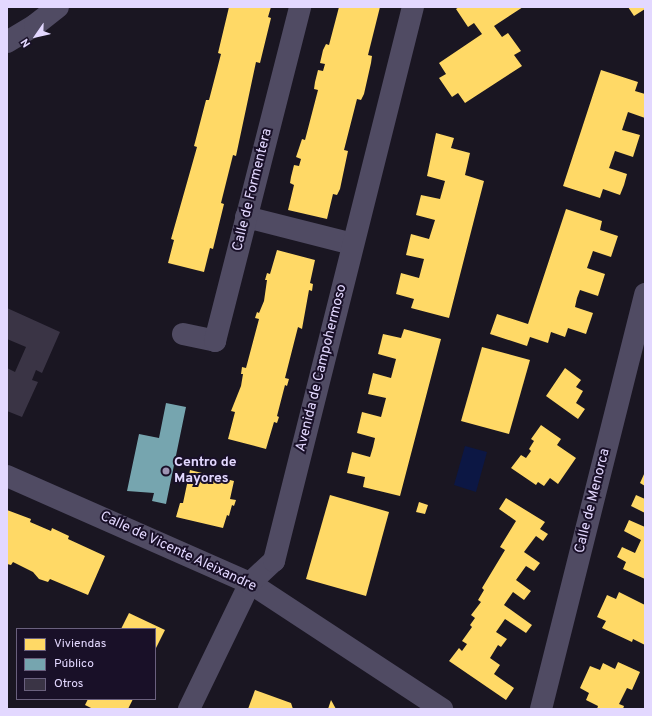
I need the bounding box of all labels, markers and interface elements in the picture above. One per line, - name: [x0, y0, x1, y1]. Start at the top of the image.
- north arrow: [16, 16, 56, 56]
- text: N: [18, 36, 34, 50]
- street label: Calle de Formentera: [230, 127, 276, 253]
- street label: Avenida de Campohermoso: [293, 283, 351, 453]
- street label: Calle de Menorca: [572, 447, 614, 555]
- place label: Centro de Mayores: [174, 455, 237, 488]
- marker: Centro de Mayores: [161, 466, 171, 476]
- street label: Calle de Vicente Aleixandre: [97, 508, 259, 596]
- legend: [16, 628, 156, 700]
- text: Viviendas: [54, 636, 106, 652]
- text: Público: [54, 656, 94, 672]
- text: Otros: [54, 676, 83, 692]

